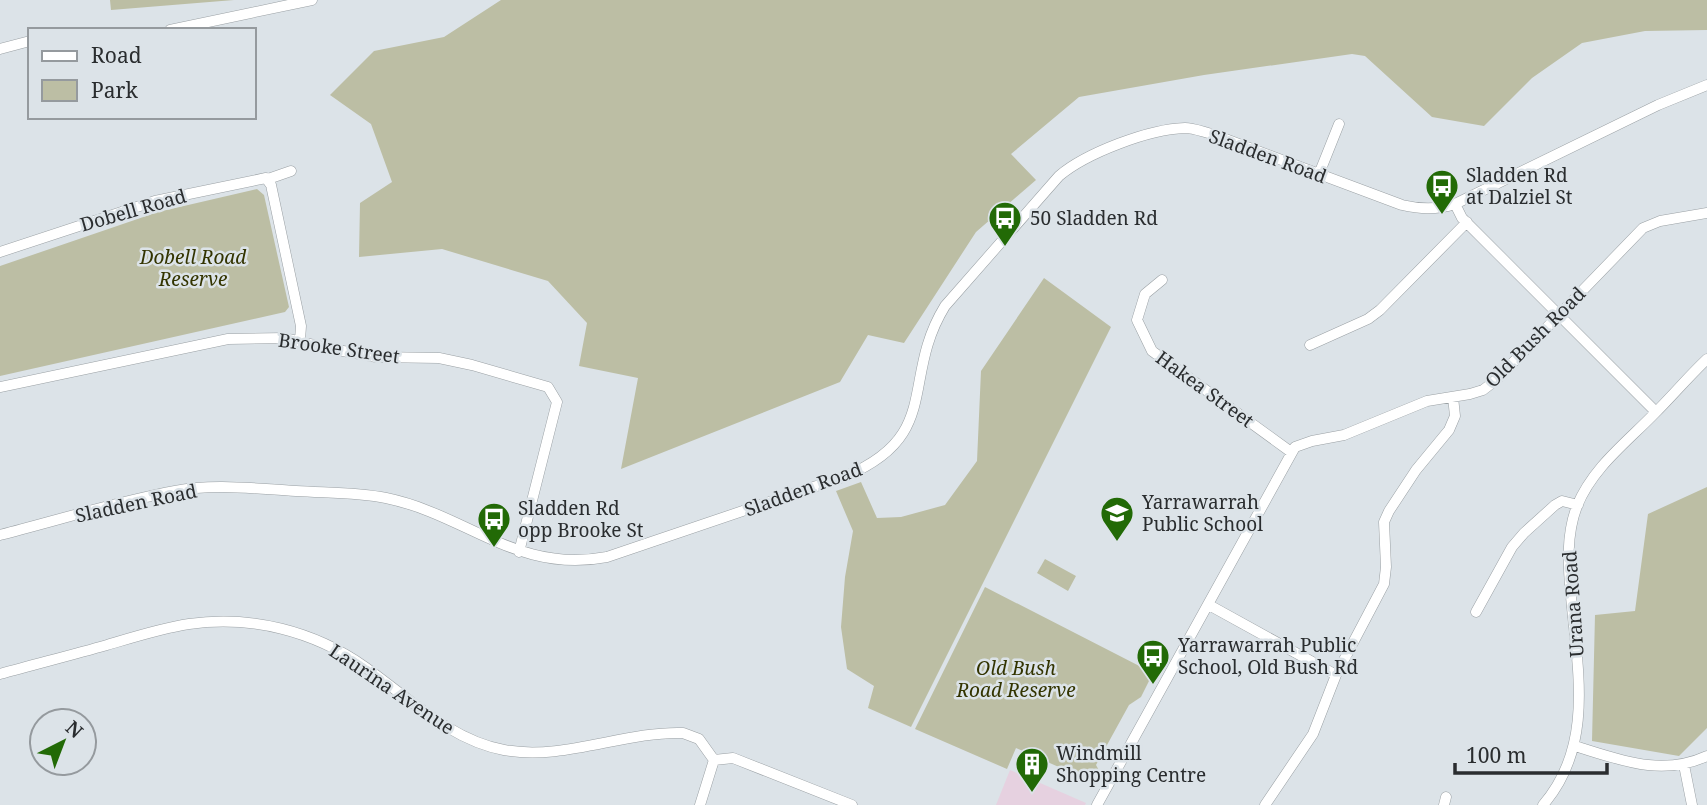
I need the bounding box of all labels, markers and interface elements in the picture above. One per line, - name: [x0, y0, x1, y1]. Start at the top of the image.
- legend: [28, 28, 256, 119]
- text: Road: [91, 41, 142, 69]
- text: Park: [91, 76, 138, 104]
- street label: Sladden Road: [1206, 123, 1331, 189]
- place label: Sladden Rd at Dalziel St: [1466, 162, 1573, 210]
- bus stop icon: Sladden Rd at Dalziel St: [1423, 167, 1461, 216]
- street label: Dobell Road: [77, 182, 189, 238]
- bus stop icon: 50 Sladden Rd: [986, 199, 1024, 248]
- place label: 50 Sladden Rd: [1030, 205, 1158, 231]
- park label: Dobell Road Reserve: [139, 244, 247, 292]
- street label: Old Bush Road: [1479, 281, 1591, 393]
- street label: Brooke Street: [277, 327, 402, 369]
- street label: Hakea Street: [1151, 345, 1260, 434]
- street label: Sladden Road: [741, 456, 866, 522]
- street label: Sladden Road: [73, 477, 199, 529]
- place label: Yarrawarrah Public School: [1141, 489, 1263, 537]
- school or university icon: Yarrawarrah Public School: [1098, 494, 1136, 543]
- place label: Sladden Rd opp Brooke St: [518, 495, 644, 543]
- bus stop icon: Sladden Rd opp Brooke St: [475, 500, 513, 549]
- street label: Urana Road: [1556, 550, 1590, 658]
- place label: Yarrawarrah Public School, Old Bush Rd: [1177, 632, 1358, 680]
- bus stop icon: Yarrawarrah Public School, Old Bush Rd: [1134, 637, 1172, 686]
- street label: Laurina Avenue: [324, 638, 460, 740]
- park label: Old Bush Road Reserve: [955, 655, 1076, 703]
- north arrow: [28, 707, 98, 777]
- text: N: [60, 715, 89, 744]
- scale bar: [1455, 732, 1607, 776]
- place label: Windmill Shopping Centre: [1056, 740, 1206, 788]
- text: 100 m: [1466, 741, 1527, 769]
- building icon: Windmill Shopping Centre: [1013, 745, 1051, 794]

